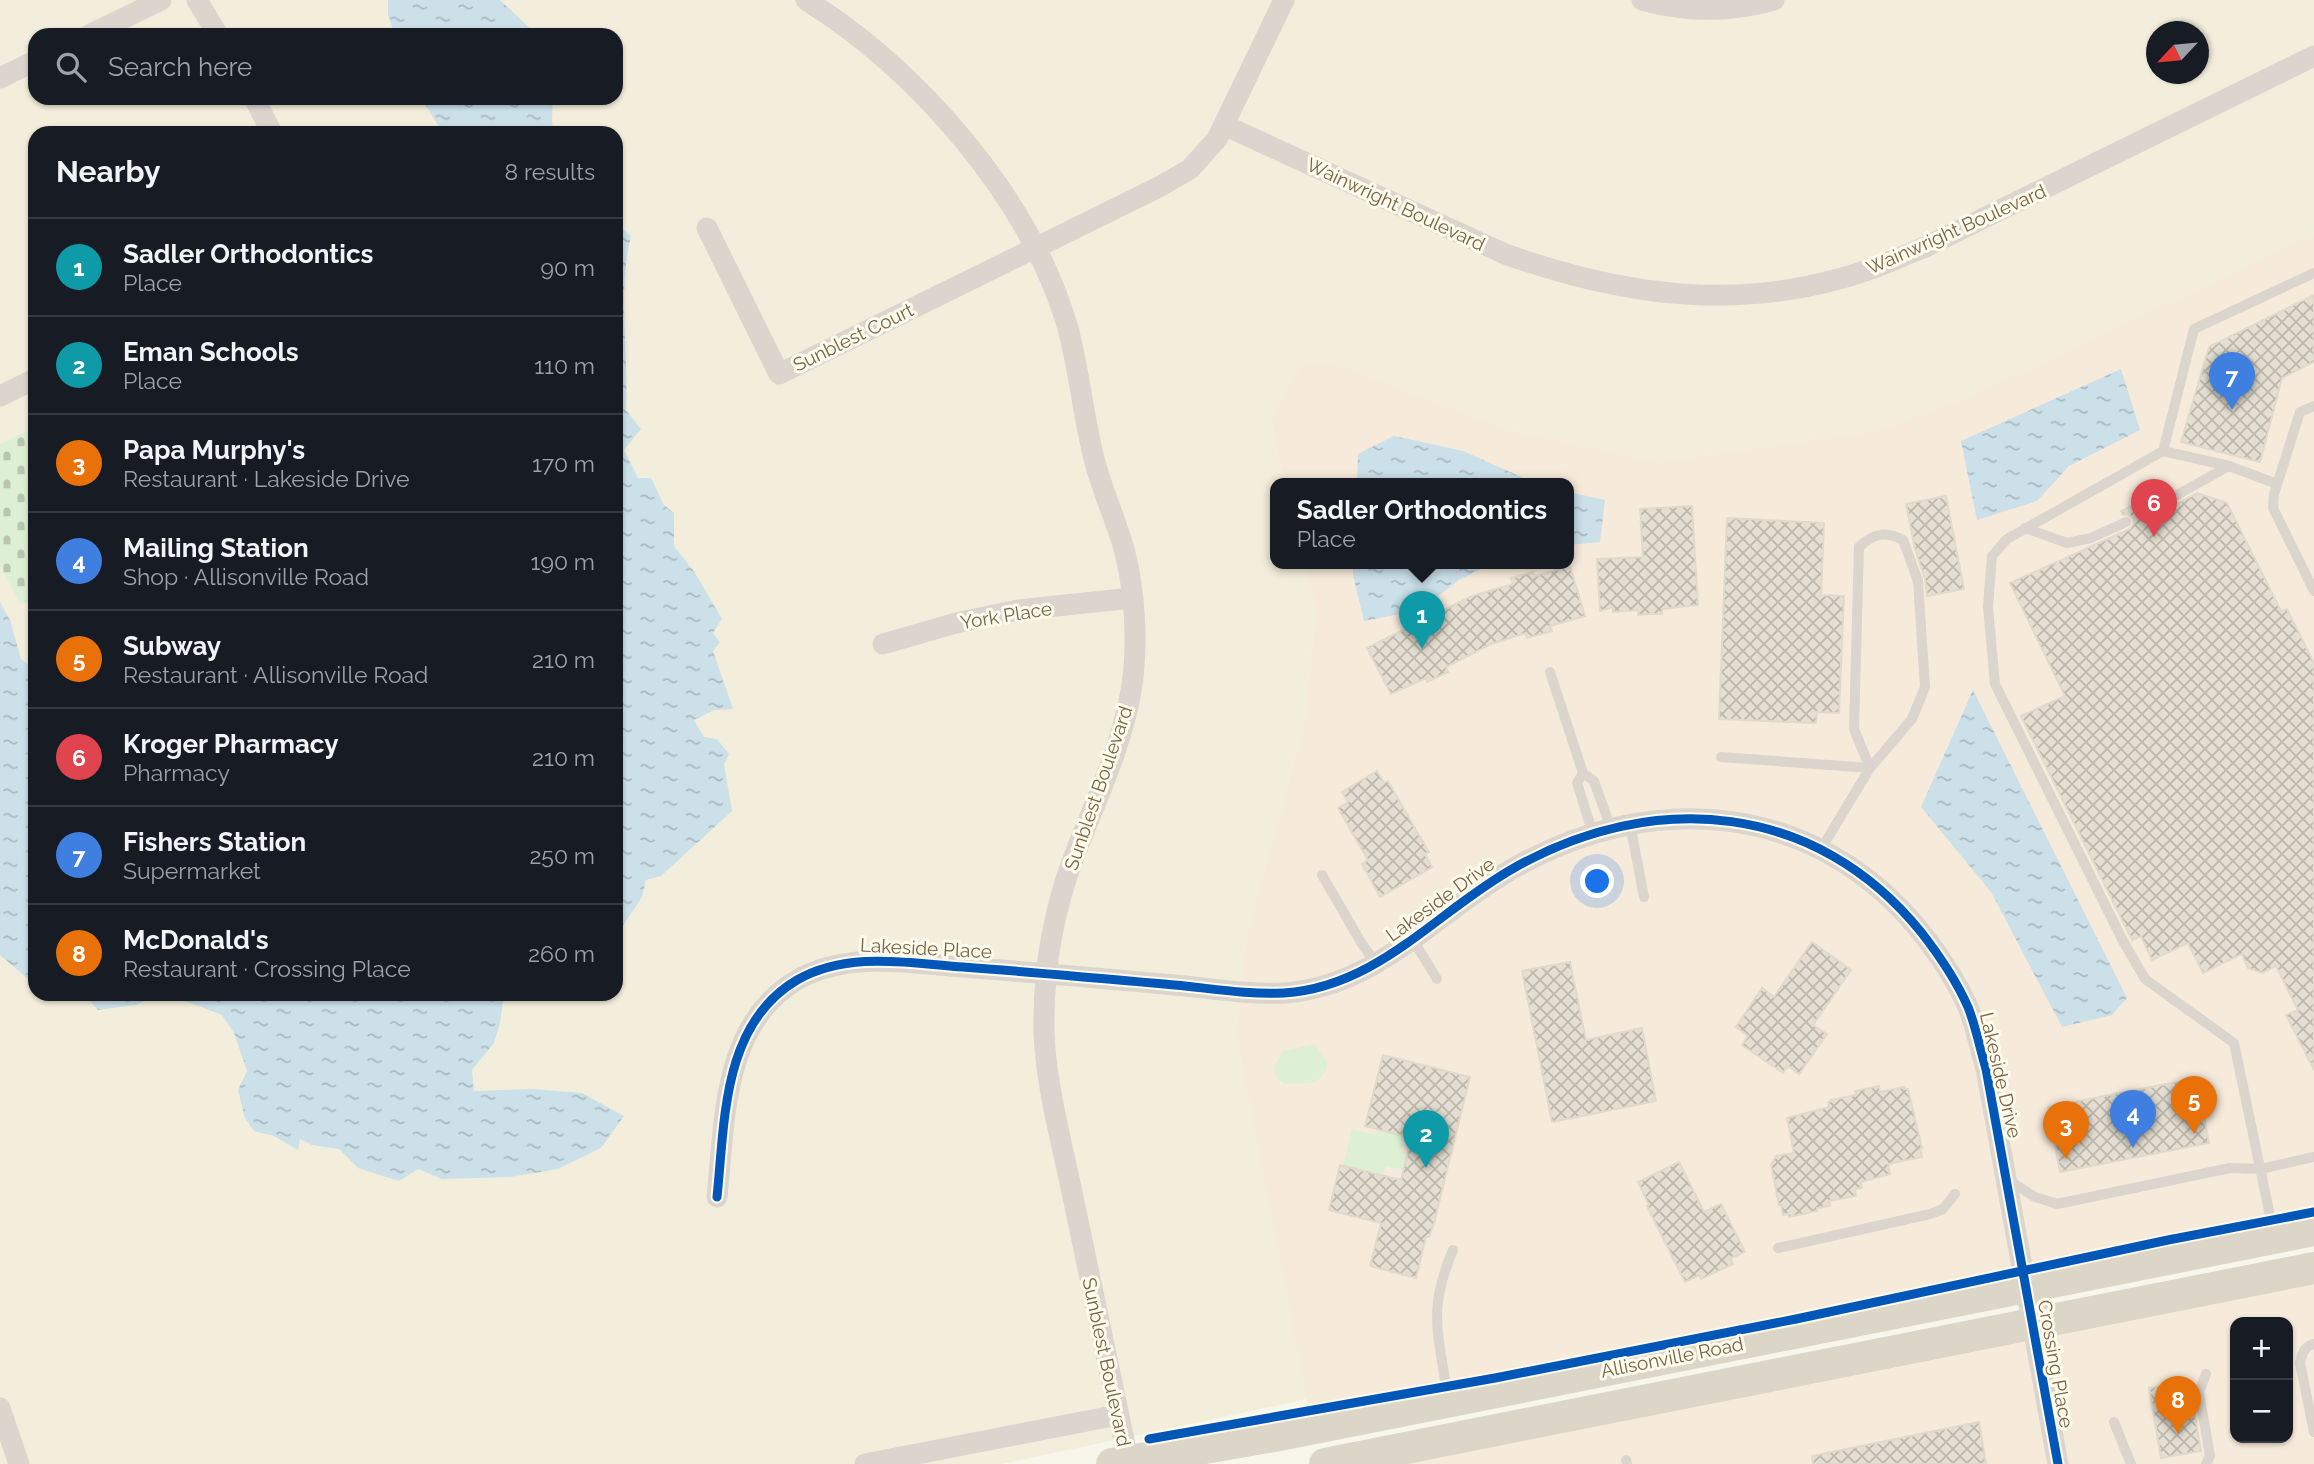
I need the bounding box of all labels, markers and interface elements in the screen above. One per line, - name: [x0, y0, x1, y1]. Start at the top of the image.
- north arrow: [2146, 21, 2209, 84]
- search box: [28, 28, 623, 105]
- icon: search: [52, 48, 90, 86]
- text: Search here: [108, 52, 252, 82]
- street label: Wainwright Boulevard: [1303, 153, 1489, 255]
- text: Nearby: [56, 154, 160, 189]
- text: 8 results: [504, 158, 595, 185]
- street label: Wainwright Boulevard: [1863, 179, 2049, 279]
- text: Sadler Orthodontics: [123, 239, 373, 269]
- text: 1: [73, 254, 85, 281]
- text: 90 m: [540, 254, 595, 281]
- text: Place: [123, 269, 182, 296]
- street label: Sunblest Court: [789, 298, 917, 376]
- text: Eman Schools: [123, 337, 299, 367]
- text: 2: [73, 352, 85, 379]
- text: 110 m: [534, 352, 595, 379]
- pin: 7: [2209, 352, 2255, 410]
- text: Place: [123, 367, 182, 394]
- text: Papa Murphy's: [123, 435, 305, 465]
- text: 3: [73, 450, 85, 477]
- text: 170 m: [532, 450, 595, 477]
- text: Restaurant · Lakeside Drive: [123, 465, 409, 492]
- popup: [1270, 478, 1574, 569]
- pin: 6: [2131, 479, 2177, 537]
- text: Sadler Orthodontics: [1297, 495, 1547, 525]
- text: Place: [1297, 525, 1356, 552]
- text: Mailing Station: [123, 533, 309, 563]
- text: 4: [72, 548, 86, 575]
- text: 190 m: [531, 548, 595, 575]
- text: Shop · Allisonville Road: [123, 563, 369, 590]
- pin: 1: [1399, 591, 1445, 649]
- street label: York Place: [959, 597, 1053, 633]
- text: Subway: [123, 631, 221, 661]
- text: 5: [73, 646, 85, 673]
- text: 210 m: [532, 646, 595, 673]
- text: Restaurant · Allisonville Road: [123, 661, 428, 688]
- street label: Sunblest Boulevard: [1060, 703, 1136, 873]
- text: Kroger Pharmacy: [123, 729, 339, 759]
- text: 6: [72, 744, 86, 771]
- text: 210 m: [532, 744, 595, 771]
- text: Pharmacy: [123, 759, 230, 786]
- text: Fishers Station: [123, 827, 306, 857]
- text: 7: [73, 842, 85, 869]
- text: 250 m: [529, 842, 595, 869]
- street label: Lakeside Drive: [1382, 852, 1498, 946]
- text: Supermarket: [123, 857, 261, 884]
- your location: [1580, 864, 1614, 898]
- text: McDonald's: [123, 925, 269, 955]
- street label: Lakeside Place: [859, 934, 993, 962]
- text: 8: [72, 940, 86, 967]
- text: 260 m: [528, 940, 595, 967]
- text: Restaurant · Crossing Place: [123, 955, 411, 982]
- street label: Lakeside Drive: [1976, 1010, 2026, 1140]
- pin: 5: [2171, 1076, 2217, 1134]
- pin: 4: [2110, 1090, 2156, 1148]
- pin: 3: [2043, 1101, 2089, 1159]
- pin: 2: [1403, 1110, 1449, 1168]
- street label: Sunblest Boulevard: [1078, 1276, 1136, 1448]
- street label: Crossing Place: [2034, 1298, 2078, 1430]
- map controls: [2230, 1317, 2293, 1443]
- button: +: [2230, 1317, 2293, 1380]
- street label: Allisonville Road: [1599, 1332, 1745, 1382]
- pin: 8: [2155, 1376, 2201, 1434]
- button: −: [2230, 1380, 2293, 1443]

